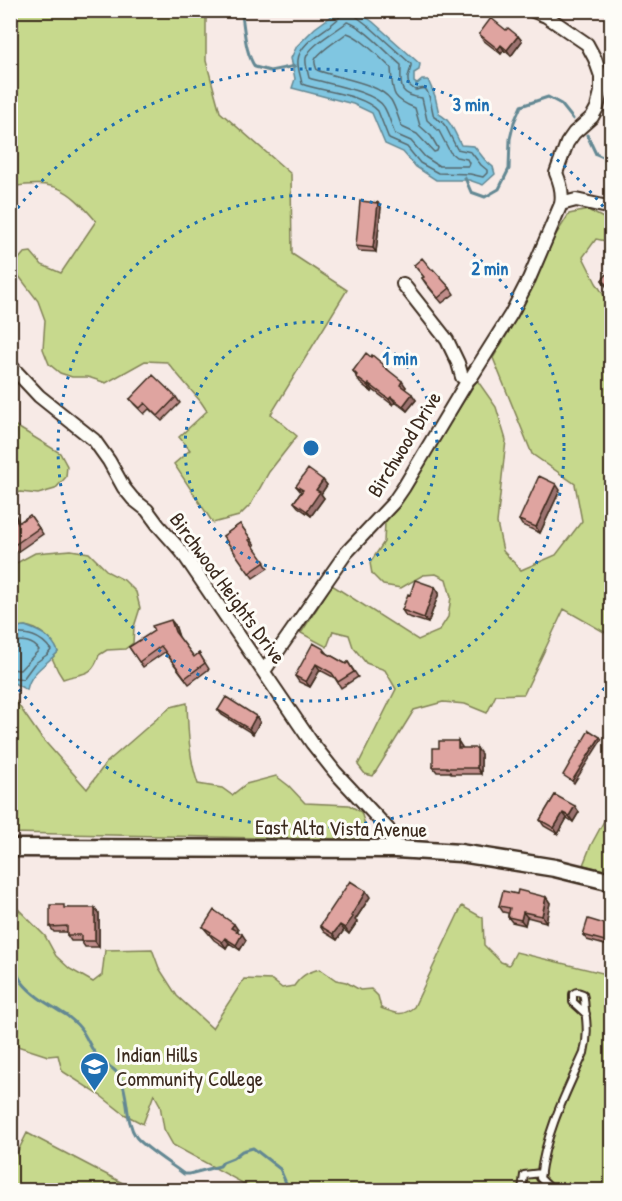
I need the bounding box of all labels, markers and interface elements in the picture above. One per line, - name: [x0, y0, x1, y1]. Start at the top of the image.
- text: 3 min: [453, 92, 489, 117]
- text: 2 min: [472, 256, 508, 281]
- text: 1 min: [382, 346, 418, 371]
- street label: Birchwood Drive: [360, 386, 448, 502]
- centre of rings: [301, 438, 321, 458]
- street label: Birchwood Heights Drive: [163, 506, 293, 670]
- street label: East Alta Vista Avenue: [255, 812, 427, 844]
- place label: Indian Hills Community College: [116, 1040, 263, 1093]
- school or university icon: Indian Hills Community College: [79, 1050, 111, 1092]

